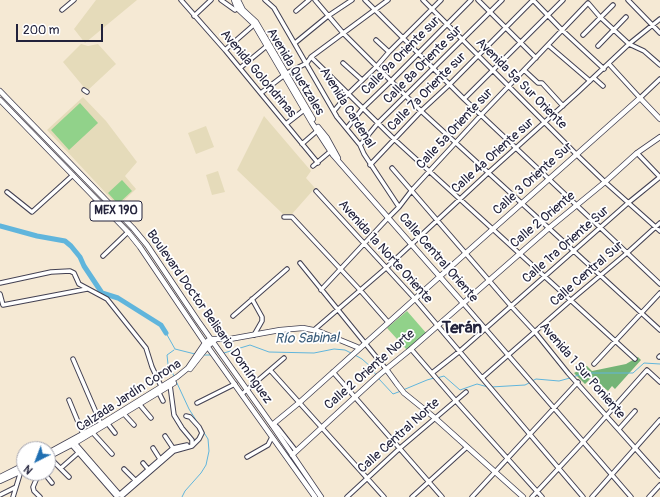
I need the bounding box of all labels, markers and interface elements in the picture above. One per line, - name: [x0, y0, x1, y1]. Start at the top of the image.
- street label: Calle 9a Oriente sur: [358, 13, 444, 99]
- scale bar: [18, 16, 105, 42]
- street label: Calle 8a Oriente sur: [380, 22, 466, 108]
- text: 200 m: [23, 23, 59, 38]
- street label: Avenida Quetzales: [263, 26, 327, 118]
- street label: Avenida Golondrinas: [217, 27, 299, 121]
- street label: Avenida 5a Sur Oriente: [472, 35, 570, 133]
- street label: Calle 7a Oriente sur: [384, 49, 470, 135]
- street label: Avenida Cardenal: [316, 65, 378, 151]
- street label: Calle 5a Oriente sur: [413, 85, 497, 173]
- street label: Calle 4a Oriente sur: [449, 115, 537, 197]
- street label: Calle 3 Oriente Sur: [490, 139, 576, 219]
- street label: Calle 2 Oriente: [507, 188, 579, 252]
- street label: Avenida 1a Norte Oriente: [334, 197, 436, 307]
- road number: MEX 190: [90, 201, 142, 221]
- street label: Calle 1ra Oriente Sur: [519, 203, 613, 287]
- street label: Calle Central Oriente: [395, 210, 481, 306]
- street label: Boulevard Doctor Belisario Domínguez: [143, 227, 275, 407]
- street label: Calle Central Sur: [547, 238, 627, 310]
- district label: Terán: [442, 319, 482, 339]
- street label: Avenida 1 Sur Poniente: [536, 320, 628, 422]
- street label: Calle 2 Oriente Norte: [322, 326, 418, 414]
- water label: Río Sabinal: [275, 330, 339, 348]
- street label: Calzada Jardín Corona: [74, 356, 184, 436]
- street label: Calle Central Norte: [355, 395, 443, 477]
- north arrow: [16, 441, 56, 481]
- text: N: [21, 462, 35, 477]

